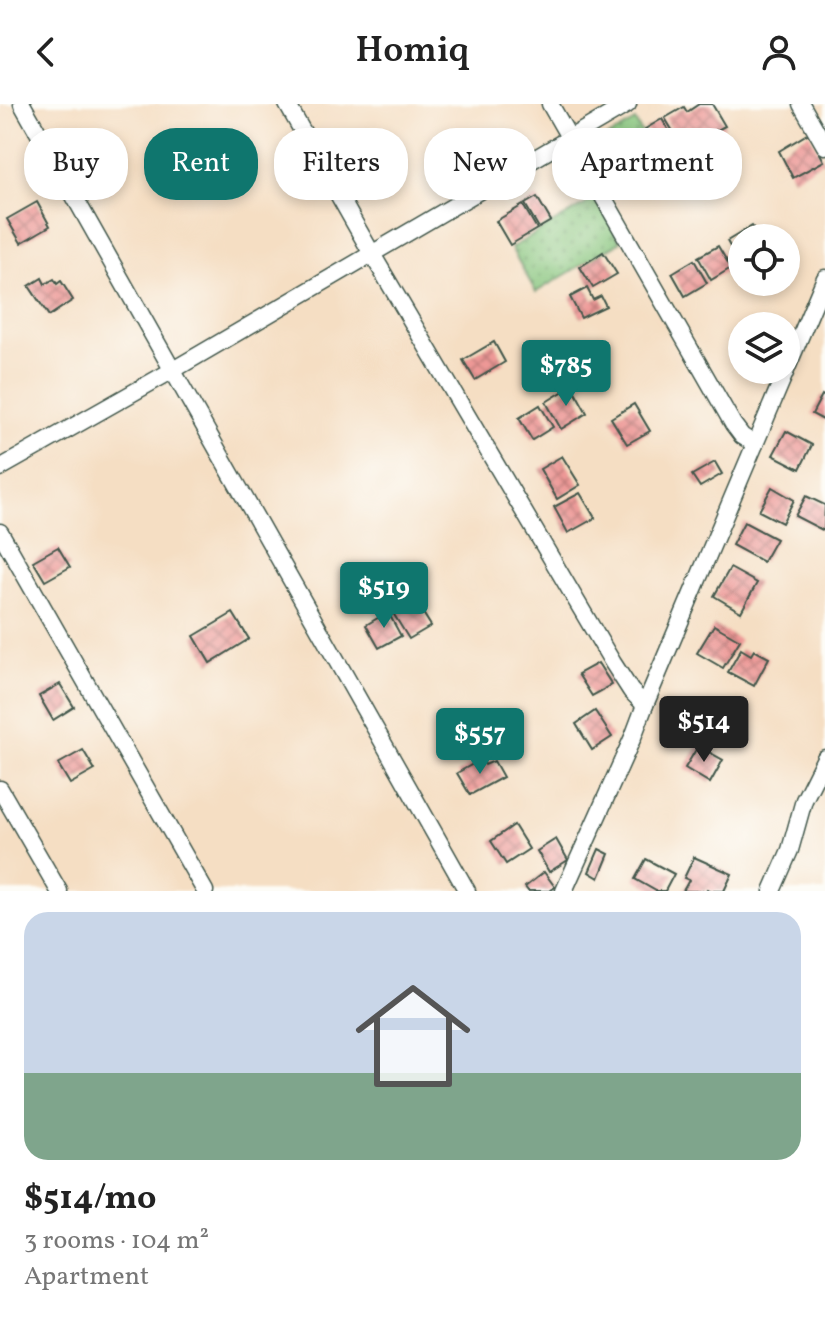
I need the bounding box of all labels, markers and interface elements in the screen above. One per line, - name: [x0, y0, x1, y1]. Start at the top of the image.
- text: Homiq: [356, 27, 469, 77]
- icon: back: [24, 30, 68, 74]
- icon: person: [757, 30, 801, 74]
- chip: Buy: [24, 128, 128, 200]
- chip: Rent: [144, 128, 258, 200]
- chip: Filters: [274, 128, 408, 200]
- chip: New: [424, 128, 536, 200]
- chip: Apartment: [552, 128, 742, 200]
- map controls: [728, 224, 800, 384]
- button: locate: [728, 224, 800, 296]
- button: layers: [728, 312, 800, 384]
- pin: $785: [519, 340, 613, 408]
- text: $785: [540, 348, 592, 384]
- pin: $519: [337, 562, 431, 630]
- text: $519: [358, 570, 410, 606]
- pin: $514: [657, 696, 751, 764]
- text: $514: [677, 704, 731, 740]
- pin: $557: [433, 708, 527, 776]
- text: $557: [454, 716, 506, 752]
- icon: home: [341, 964, 485, 1108]
- text: $514/mo: [24, 1176, 156, 1223]
- text: 3 rooms · 104 m²: [24, 1223, 209, 1259]
- text: Apartment: [24, 1259, 149, 1295]

